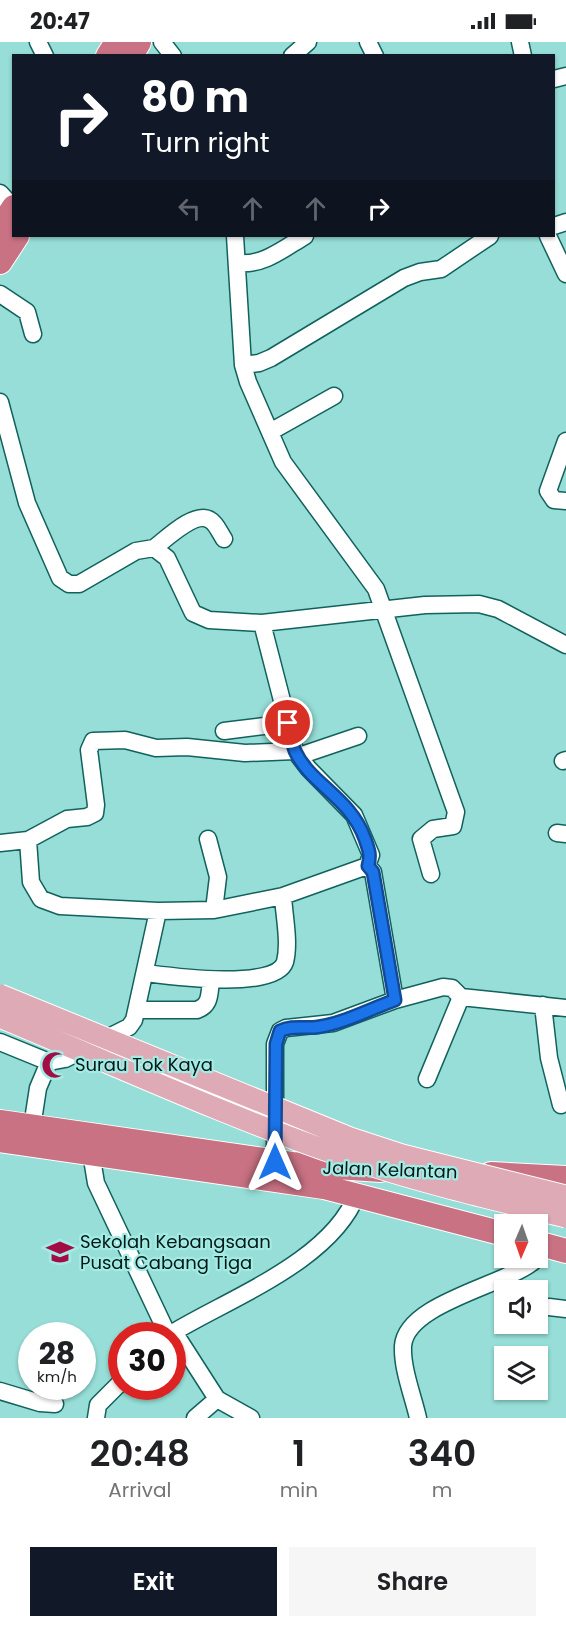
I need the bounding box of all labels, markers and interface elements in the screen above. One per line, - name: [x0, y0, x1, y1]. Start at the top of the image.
- text: 20:47: [30, 6, 90, 37]
- text: 80 m: [141, 68, 249, 127]
- icon: right: [42, 78, 120, 156]
- text: Turn right: [141, 124, 270, 161]
- icon: left: [173, 192, 206, 225]
- icon: ahead: [236, 192, 269, 225]
- icon: ahead: [299, 192, 332, 225]
- icon: right: [362, 192, 395, 225]
- pin: [262, 697, 313, 748]
- icon: arrive: [271, 706, 304, 739]
- mosque icon: Surau Tok Kaya: [40, 1050, 70, 1080]
- place label: Surau Tok Kaya: [75, 1052, 213, 1077]
- position arrow: [243, 1130, 307, 1194]
- street label: Jalan Kelantan: [322, 1155, 458, 1184]
- north arrow: [494, 1214, 548, 1268]
- map controls: [494, 1214, 548, 1400]
- place label: Sekolah Kebangsaan Pusat Cabang Tiga: [80, 1229, 271, 1275]
- school or university icon: Sekolah Kebangsaan Pusat Cabang Tiga: [45, 1237, 75, 1267]
- button: sound: [494, 1280, 548, 1334]
- speed limit sign: 30: [108, 1322, 186, 1400]
- text: 28: [39, 1332, 75, 1375]
- button: layers: [494, 1346, 548, 1400]
- text: km/h: [37, 1366, 77, 1387]
- text: 20:48: [90, 1428, 190, 1479]
- text: 1: [292, 1428, 305, 1479]
- text: 340: [408, 1428, 476, 1479]
- text: Arrival: [108, 1476, 171, 1504]
- text: min: [280, 1476, 318, 1504]
- text: m: [432, 1476, 452, 1504]
- button: Exit: [30, 1547, 277, 1616]
- button: Share: [289, 1547, 536, 1616]

